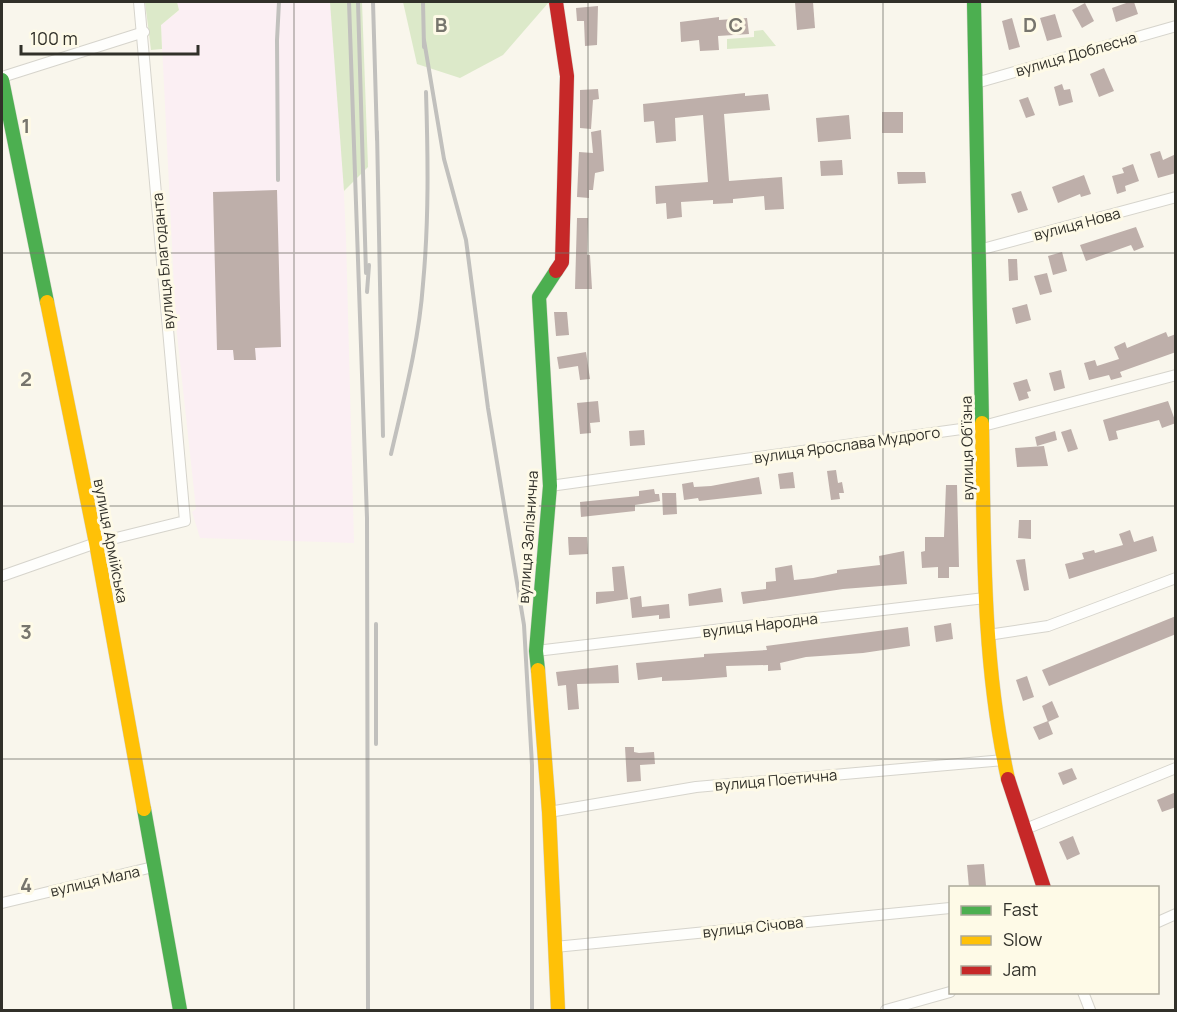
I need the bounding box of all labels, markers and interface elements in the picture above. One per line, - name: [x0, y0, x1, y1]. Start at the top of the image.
- text: B: [435, 11, 448, 38]
- text: C: [729, 11, 743, 38]
- text: D: [1023, 11, 1037, 38]
- scale bar: [21, 18, 198, 56]
- text: 100 m: [30, 26, 78, 50]
- street label: вулиця Доблесна: [1013, 27, 1139, 81]
- text: 1: [22, 112, 30, 139]
- street label: вулиця Благоданта: [147, 192, 179, 330]
- street label: вулиця Нова: [1031, 202, 1123, 246]
- text: 2: [20, 365, 32, 392]
- street label: вулиця Об'їзна: [956, 396, 978, 500]
- street label: вулиця Ярослава Мудрого: [753, 422, 941, 468]
- street label: вулиця Залізнична: [513, 470, 543, 604]
- street label: вулиця Армійська: [89, 477, 133, 605]
- street label: вулиця Народна: [701, 608, 819, 642]
- text: 3: [20, 618, 32, 645]
- street label: вулиця Поетична: [714, 764, 838, 796]
- street label: вулиця Мала: [48, 861, 142, 901]
- text: 4: [20, 871, 32, 898]
- legend: [949, 886, 1159, 994]
- text: Fast: [1003, 897, 1038, 921]
- street label: вулиця Січова: [702, 911, 804, 943]
- text: Slow: [1003, 927, 1043, 951]
- text: Jam: [1003, 957, 1037, 981]

